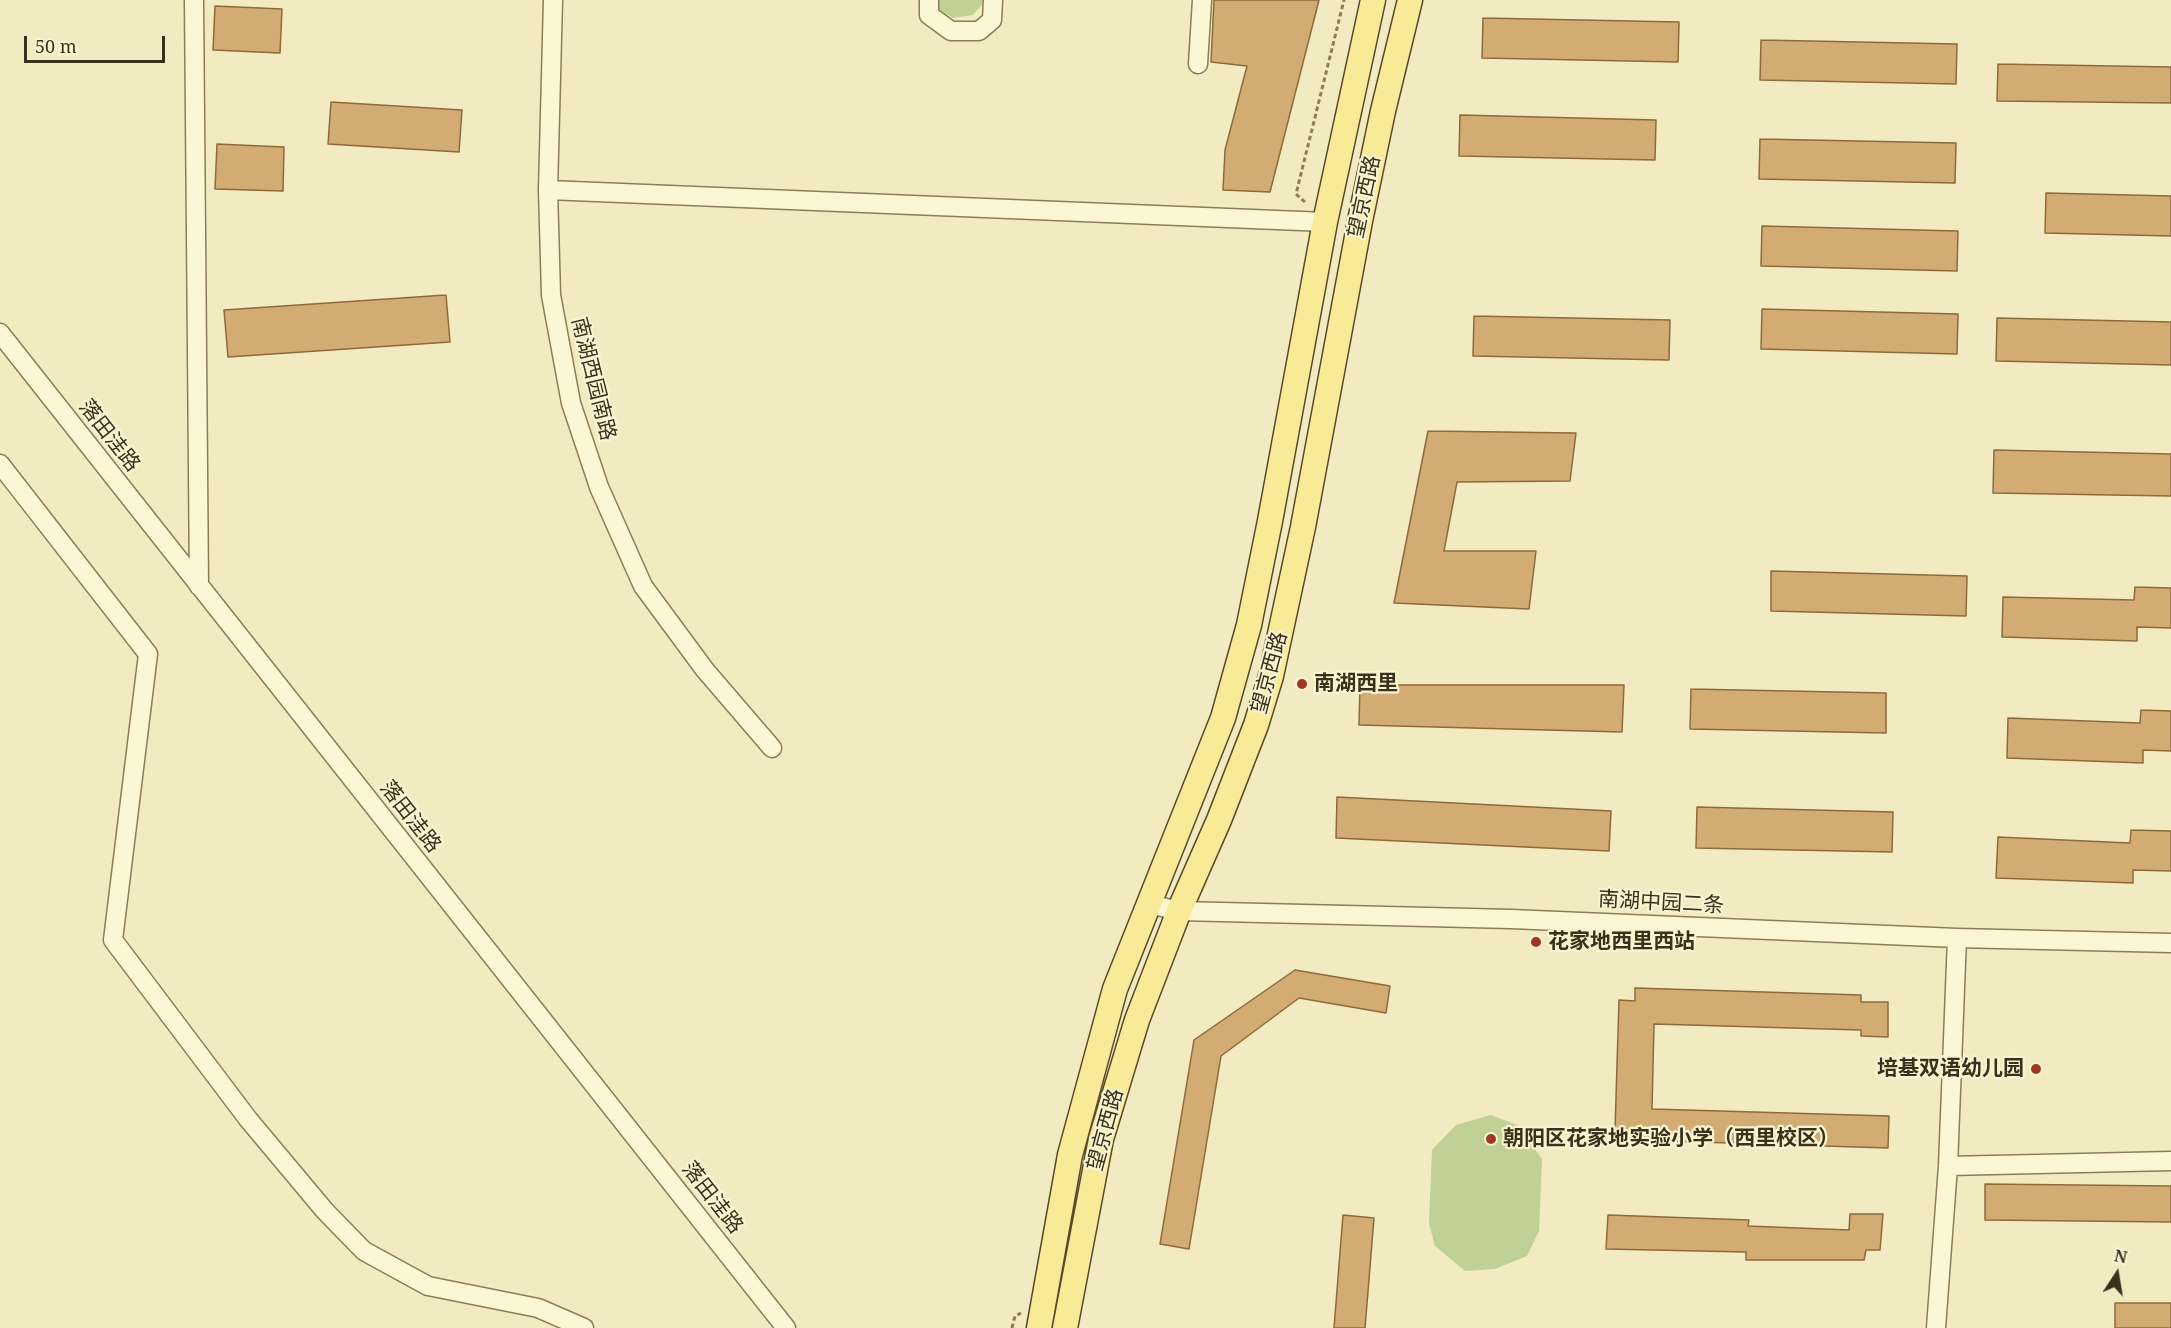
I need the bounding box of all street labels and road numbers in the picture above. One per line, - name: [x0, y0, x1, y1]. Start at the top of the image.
- street label: 望京西路: [1344, 153, 1386, 241]
- street label: 南湖西园南路: [566, 315, 620, 443]
- street label: 落田洼路: [73, 395, 145, 477]
- street label: 望京西路: [1247, 629, 1293, 717]
- street label: 落田洼路: [374, 776, 446, 858]
- street label: 南湖中园二条: [1597, 887, 1725, 919]
- street label: 望京西路: [1083, 1086, 1129, 1174]
- street label: 落田洼路: [676, 1157, 748, 1239]

